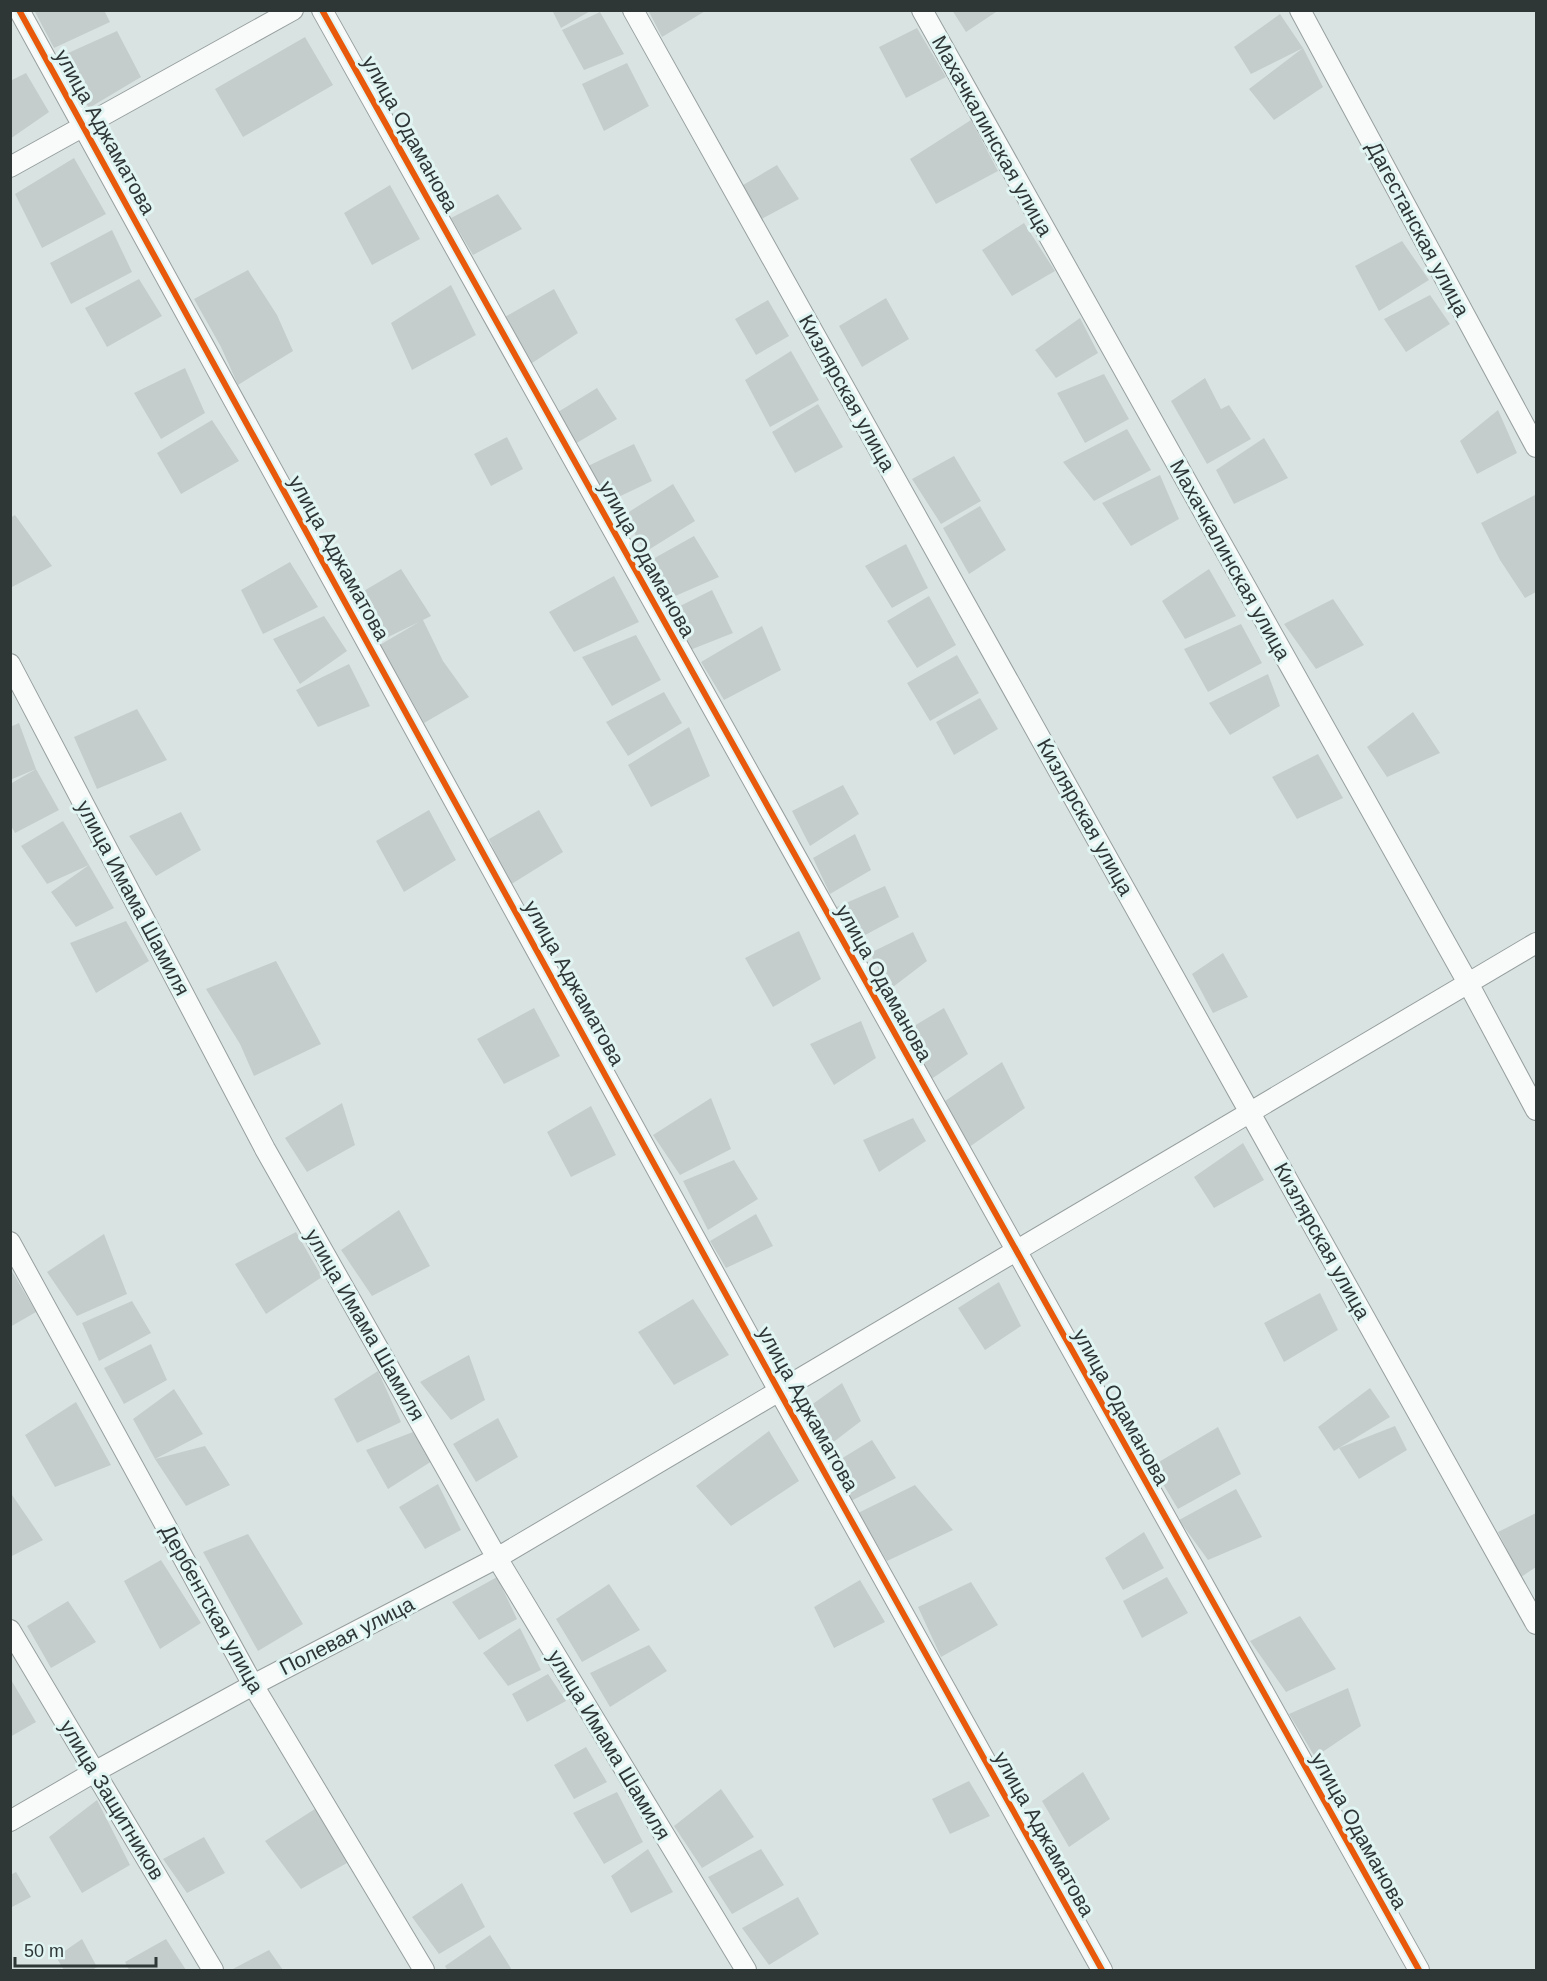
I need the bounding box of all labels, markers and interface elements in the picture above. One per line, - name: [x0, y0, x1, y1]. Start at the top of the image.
- street label: Махачкалинская улица: [928, 32, 1057, 240]
- street label: улица Аджаматова: [51, 45, 160, 218]
- street label: улица Одаманова: [358, 51, 463, 216]
- street label: Дагестанская улица: [1363, 137, 1474, 320]
- street label: Кизлярская улица: [795, 310, 900, 475]
- street label: Махачкалинская улица: [1166, 456, 1295, 664]
- street label: улица Аджаматова: [285, 471, 394, 644]
- street label: улица Одаманова: [595, 476, 700, 641]
- street label: Кизлярская улица: [1033, 734, 1138, 899]
- street label: улица Имама Шамиля: [72, 796, 195, 999]
- street label: улица Аджаматова: [520, 896, 629, 1069]
- street label: улица Одаманова: [832, 900, 937, 1065]
- street label: Кизлярская улица: [1270, 1158, 1375, 1323]
- street label: улица Имама Шамиля: [301, 1225, 430, 1425]
- street label: улица Аджаматова: [754, 1322, 863, 1495]
- street label: улица Одаманова: [1069, 1324, 1174, 1489]
- street label: Дербентская улица: [157, 1521, 268, 1697]
- street label: Полевая улица: [276, 1592, 418, 1679]
- street label: улица Имама Шамиля: [544, 1646, 675, 1844]
- street label: улица Защитников: [56, 1716, 169, 1884]
- street label: улица Аджаматова: [990, 1747, 1099, 1920]
- street label: улица Одаманова: [1307, 1748, 1412, 1913]
- scale bar: [15, 1930, 156, 1968]
- text: 50 m: [24, 1941, 64, 1961]

